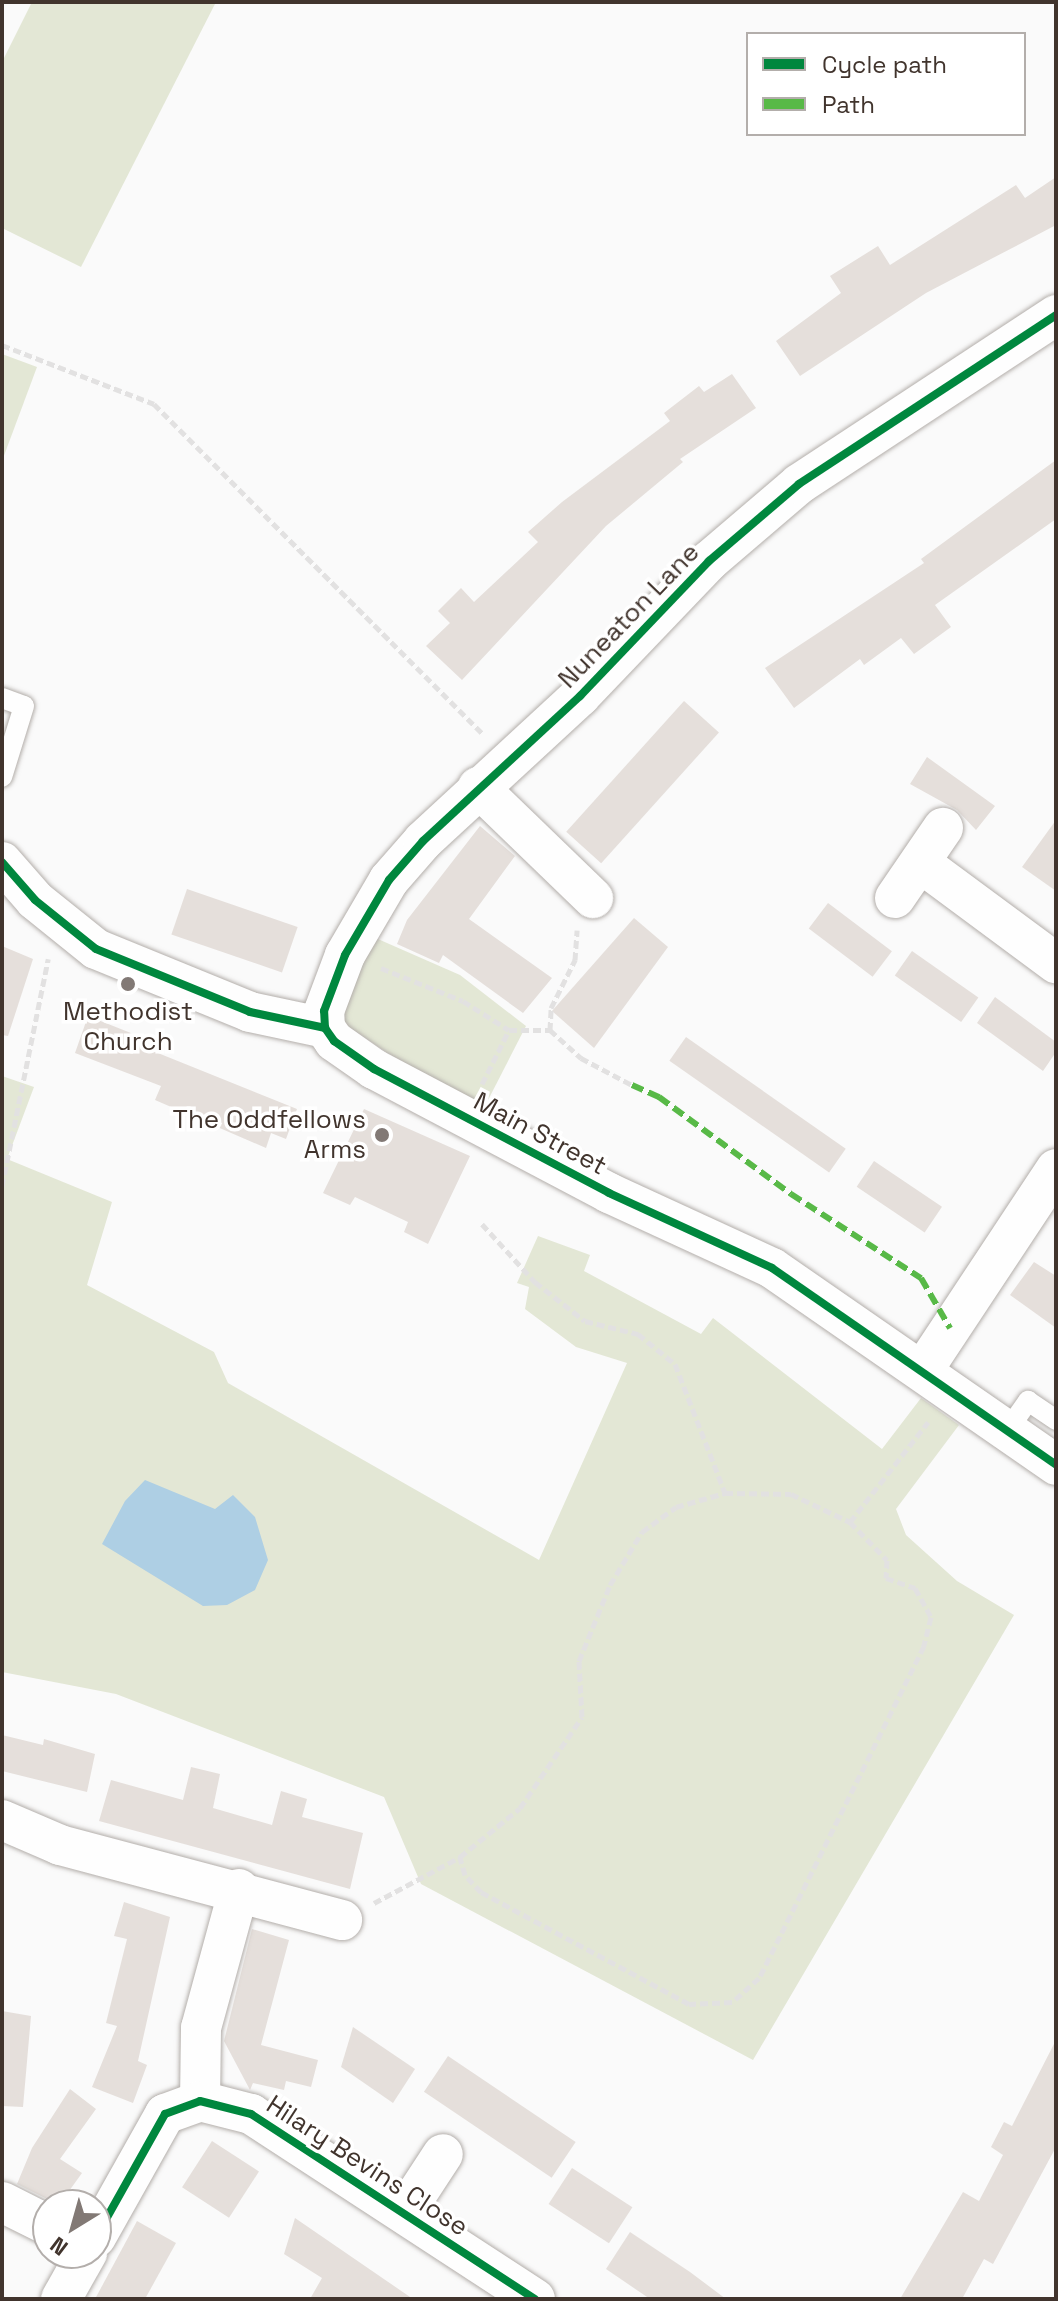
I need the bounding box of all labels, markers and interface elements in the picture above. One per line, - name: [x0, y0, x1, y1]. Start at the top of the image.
- legend: [746, 32, 1026, 136]
- text: Cycle path: [822, 49, 947, 80]
- text: Path: [822, 89, 875, 120]
- street label: Nuneaton Lane: [552, 537, 706, 695]
- marker: Methodist Church: [119, 975, 137, 993]
- place label: Methodist Church: [63, 996, 193, 1058]
- street label: Main Street: [468, 1086, 612, 1182]
- place label: The Oddfellows Arms: [173, 1104, 366, 1166]
- marker: The Oddfellows Arms: [373, 1126, 391, 1144]
- street label: Hilary Bevins Close: [260, 2089, 474, 2243]
- north arrow: [32, 2189, 112, 2269]
- text: N: [44, 2231, 73, 2262]

